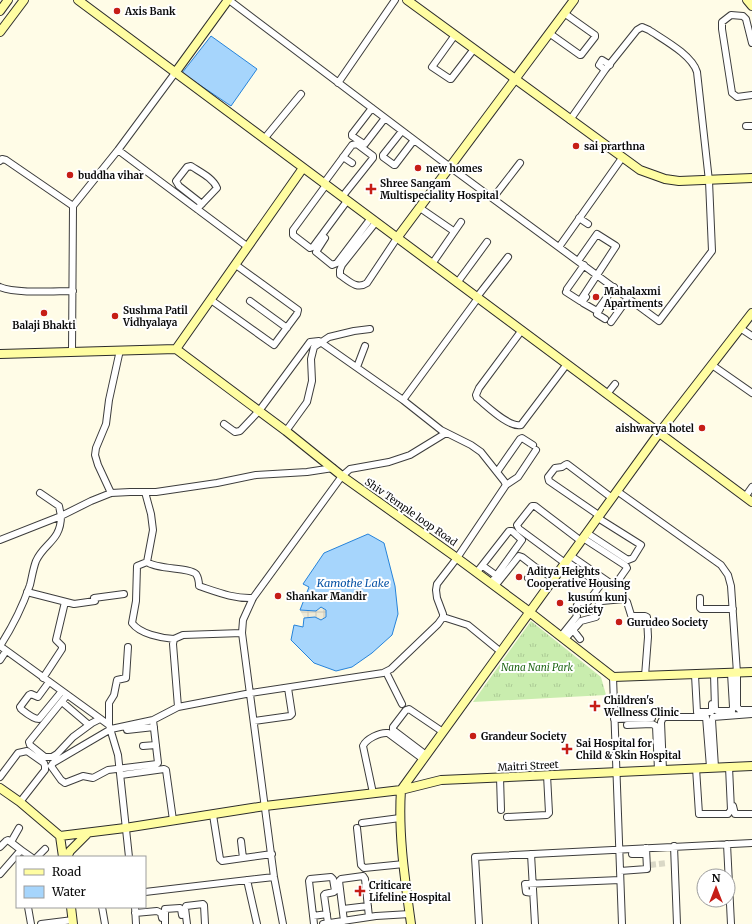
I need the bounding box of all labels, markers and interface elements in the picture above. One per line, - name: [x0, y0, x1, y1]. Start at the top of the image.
- place label: Axis Bank: [124, 5, 176, 18]
- marker: Axis Bank: [112, 6, 122, 16]
- place label: sai prarthna: [584, 140, 645, 153]
- marker: sai prarthna: [571, 141, 581, 151]
- place label: new homes: [426, 162, 483, 175]
- marker: new homes: [413, 163, 423, 173]
- place label: buddha vihar: [78, 169, 144, 182]
- marker: buddha vihar: [65, 170, 75, 180]
- place label: Shree Sangam Multispeciality Hospital: [380, 177, 499, 202]
- marker: Shree Sangam Multispeciality Hospital: [365, 183, 377, 195]
- place label: Mahalaxmi Apartments: [603, 285, 663, 310]
- marker: Mahalaxmi Apartments: [591, 292, 601, 302]
- place label: Sushma Patil Vidhyalaya: [122, 304, 188, 329]
- marker: Balaji Bhakti: [39, 308, 49, 318]
- marker: Sushma Patil Vidhyalaya: [110, 311, 120, 321]
- place label: Balaji Bhakti: [12, 319, 76, 332]
- place label: aishwarya hotel: [616, 422, 695, 435]
- marker: aishwarya hotel: [697, 423, 707, 433]
- street label: Shiv Temple loop Road: [362, 475, 460, 549]
- place label: Aditya Heights Cooperative Housing: [526, 565, 631, 590]
- marker: Aditya Heights Cooperative Housing: [514, 572, 524, 582]
- water label: Kamothe Lake: [316, 576, 390, 590]
- place label: Shankar Mandir: [286, 590, 367, 603]
- marker: Shankar Mandir: [273, 591, 283, 601]
- place label: kusum kunj society: [568, 591, 627, 616]
- marker: kusum kunj society: [555, 598, 565, 608]
- place label: Gurudeo Society: [627, 616, 708, 629]
- marker: Gurudeo Society: [614, 617, 624, 627]
- park label: Nana Nani Park: [501, 661, 573, 674]
- place label: Children's Wellness Clinic: [603, 694, 679, 719]
- marker: Children's Wellness Clinic: [589, 700, 601, 712]
- place label: Grandeur Society: [481, 730, 566, 743]
- marker: Grandeur Society: [468, 731, 478, 741]
- place label: Sai Hospital for Child & Skin Hospital: [576, 737, 682, 762]
- marker: Sai Hospital for Child & Skin Hospital: [561, 743, 573, 755]
- street label: Maitri Street: [497, 758, 559, 774]
- legend: [16, 856, 146, 908]
- text: Road: [52, 864, 81, 879]
- north arrow: [696, 868, 736, 908]
- text: N: [712, 871, 721, 885]
- place label: Criticare Lifeline Hospital: [369, 879, 451, 904]
- text: Water: [51, 884, 87, 899]
- marker: Criticare Lifeline Hospital: [354, 885, 366, 897]

